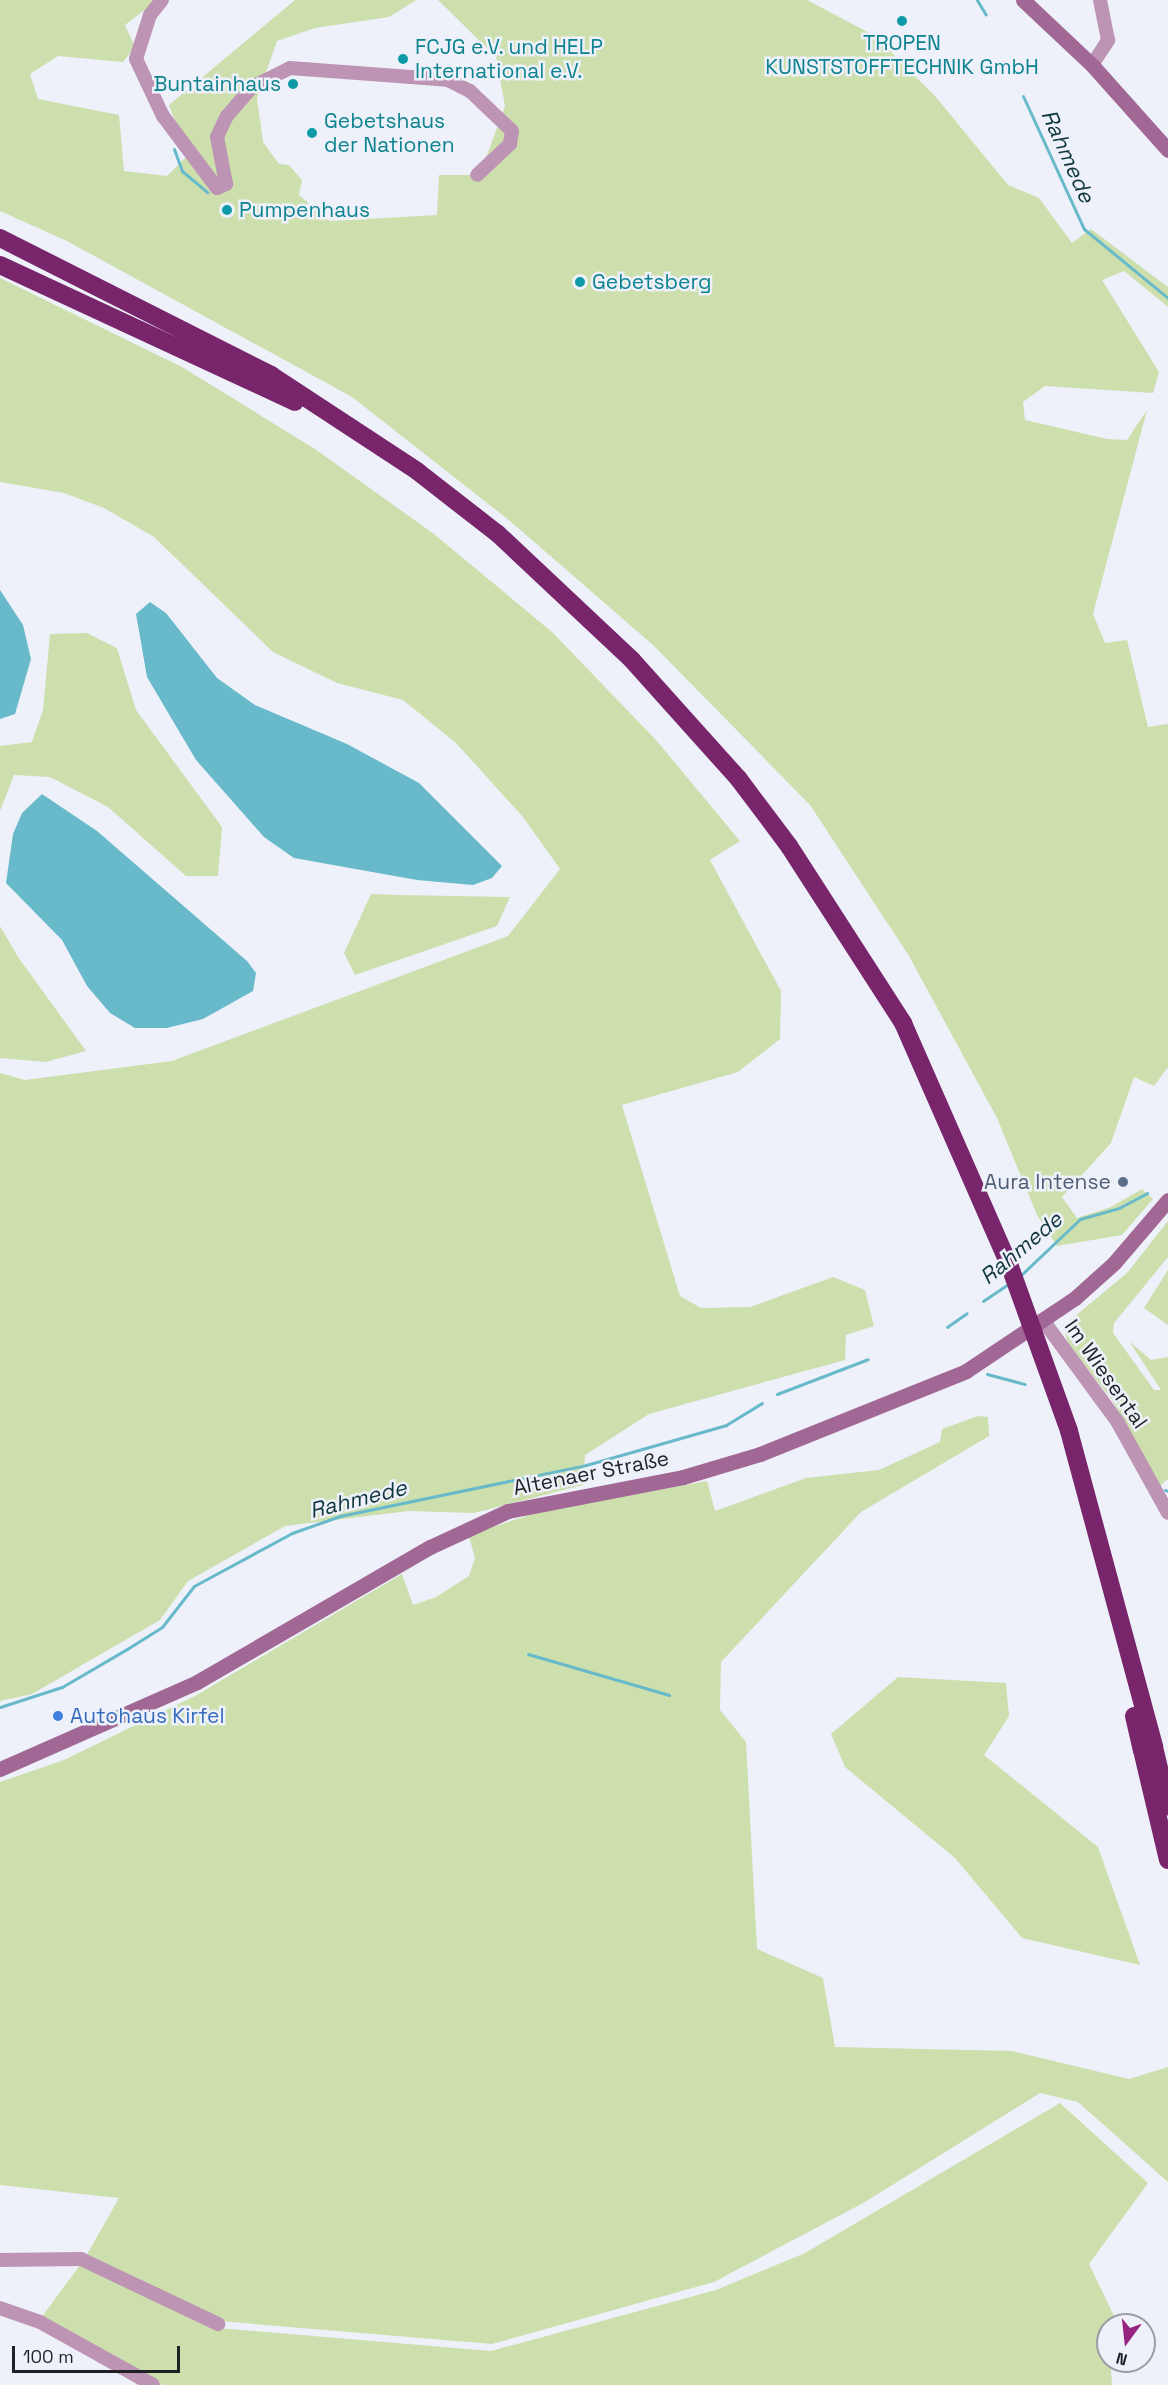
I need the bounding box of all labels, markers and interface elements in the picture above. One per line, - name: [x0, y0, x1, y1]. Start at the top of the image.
- marker: TROPEN KUNSTSTOFFTECHNIK GmbH: [895, 14, 909, 28]
- place label: TROPEN KUNSTSTOFFTECHNIK GmbH: [765, 30, 1039, 80]
- place label: FCJG e.V. und HELP International e.V.: [415, 34, 603, 84]
- marker: FCJG e.V. und HELP International e.V.: [396, 52, 410, 66]
- place label: Buntainhaus: [153, 71, 281, 97]
- marker: Buntainhaus: [286, 77, 300, 91]
- water label: Rahmede: [1036, 105, 1100, 207]
- place label: Gebetshaus der Nationen: [324, 108, 455, 158]
- marker: Gebetshaus der Nationen: [305, 126, 319, 140]
- place label: Pumpenhaus: [239, 197, 370, 223]
- marker: Pumpenhaus: [220, 203, 234, 217]
- place label: Gebetsberg: [592, 269, 712, 295]
- marker: Gebetsberg: [573, 275, 587, 289]
- place label: Aura Intense: [984, 1169, 1111, 1195]
- marker: Aura Intense: [1116, 1175, 1130, 1189]
- water label: Rahmede: [975, 1206, 1067, 1290]
- street label: Im Wiesental: [1059, 1315, 1153, 1433]
- street label: Altenaer Straße: [511, 1446, 671, 1500]
- water label: Rahmede: [307, 1474, 409, 1524]
- place label: Autohaus Kirfel: [70, 1703, 225, 1729]
- marker: Autohaus Kirfel: [51, 1709, 65, 1723]
- north arrow: [1096, 2313, 1156, 2373]
- scale bar: [15, 2334, 183, 2372]
- text: 100 m: [23, 2345, 74, 2368]
- text: N: [1114, 2347, 1130, 2370]

